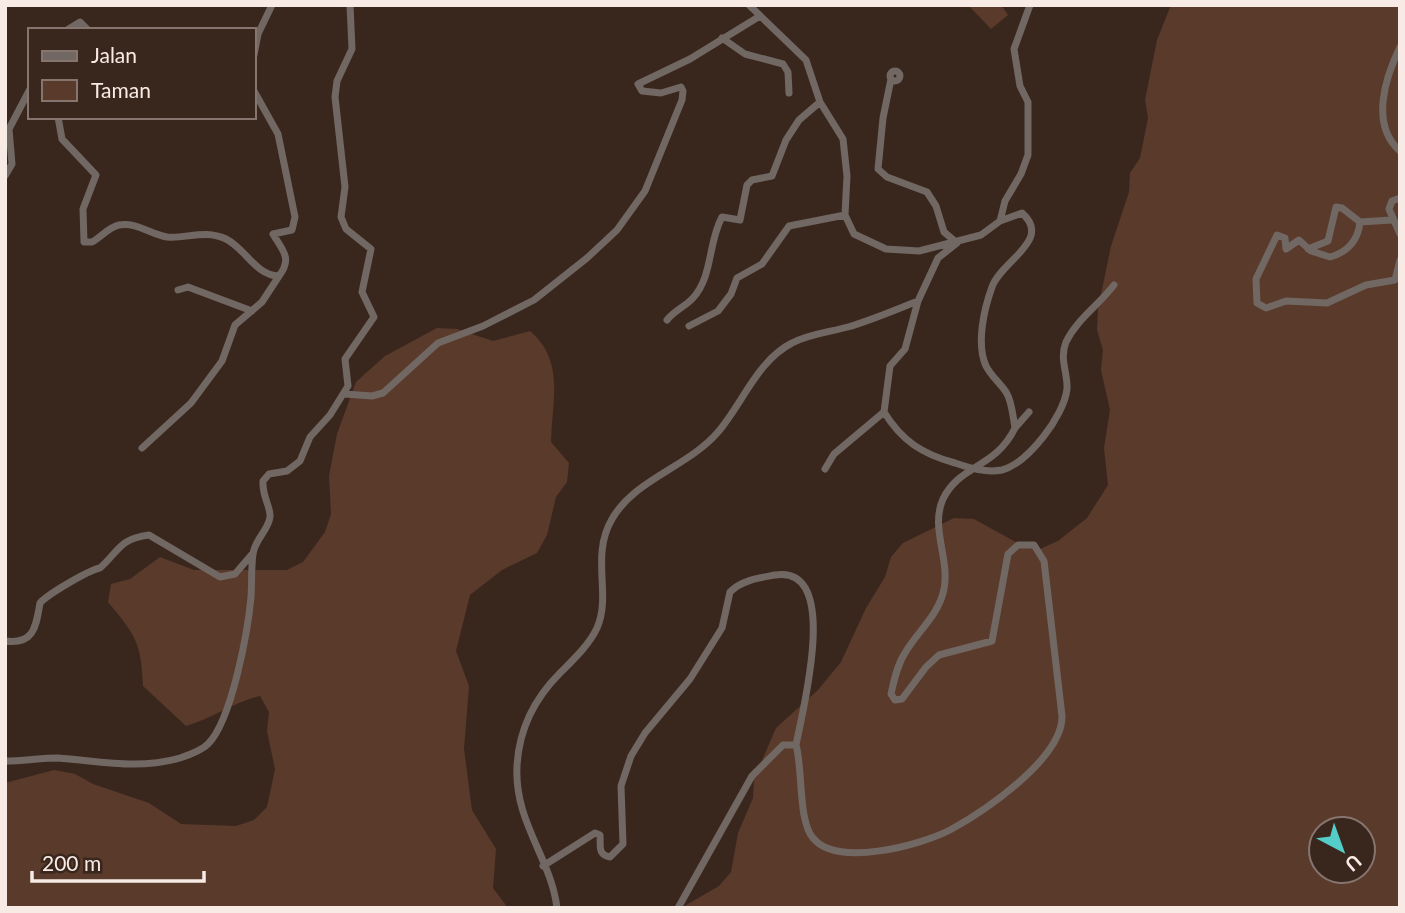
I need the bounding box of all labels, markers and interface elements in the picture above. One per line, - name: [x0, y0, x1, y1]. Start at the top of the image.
- legend: [28, 28, 256, 119]
- text: Jalan: [91, 42, 137, 67]
- text: Taman: [91, 77, 151, 102]
- north arrow: [1307, 815, 1377, 885]
- scale bar: [32, 839, 203, 883]
- text: 200 m: [42, 850, 101, 875]
- text: U: [1341, 850, 1366, 877]

